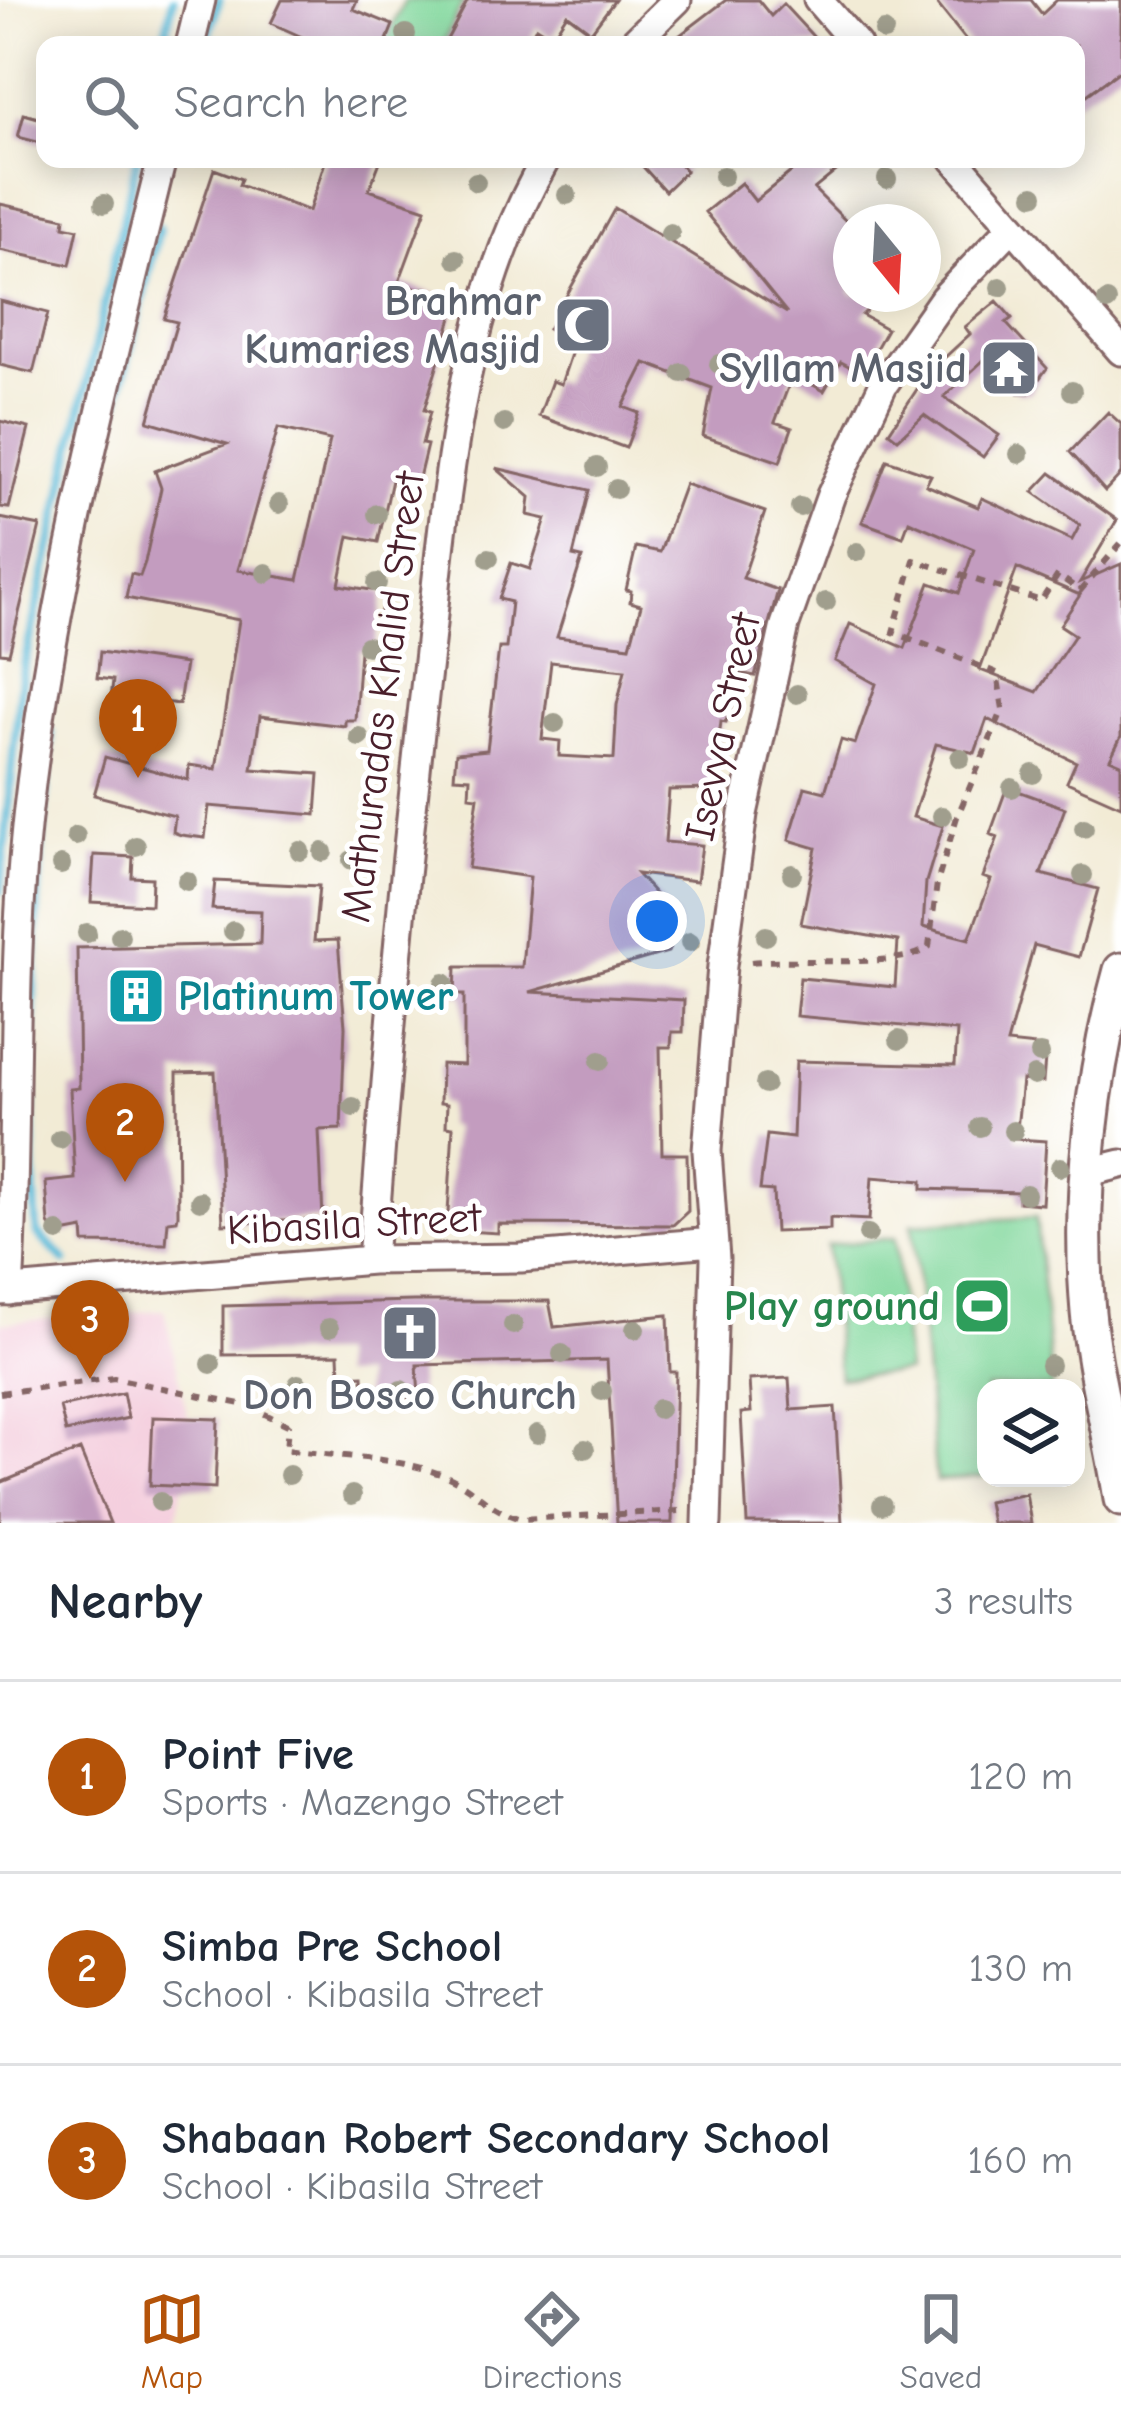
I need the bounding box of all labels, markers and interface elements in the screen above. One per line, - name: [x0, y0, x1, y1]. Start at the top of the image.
- search box: [36, 36, 1085, 168]
- icon: search: [78, 69, 144, 135]
- text: Search here: [174, 76, 408, 128]
- north arrow: [833, 204, 941, 312]
- place label: Brahmar Kumaries Masjid: [244, 277, 541, 374]
- mosque icon: Brahmar Kumaries Masjid: [552, 294, 614, 356]
- temple icon: Syllam Masjid: [978, 337, 1040, 399]
- place label: Syllam Masjid: [719, 344, 967, 393]
- street label: Mathuradas Khalid Street: [331, 467, 435, 925]
- street label: Isevya Street: [675, 607, 771, 845]
- pin: 1: [99, 679, 177, 778]
- your location: [627, 891, 687, 951]
- building icon: Platinum Tower: [105, 965, 167, 1027]
- place label: Platinum Tower: [178, 972, 453, 1021]
- pin: 2: [86, 1083, 164, 1182]
- street label: Kibasila Street: [226, 1193, 484, 1255]
- sports icon: Play ground: [951, 1275, 1013, 1337]
- pin: 3: [51, 1280, 129, 1379]
- place label: Play ground: [724, 1282, 940, 1331]
- church icon: Don Bosco Church: [379, 1302, 441, 1364]
- place label: Don Bosco Church: [243, 1371, 577, 1420]
- map controls: [977, 1379, 1085, 1487]
- button: layers: [977, 1379, 1085, 1487]
- text: Nearby: [48, 1572, 202, 1631]
- text: 3 results: [934, 1579, 1073, 1624]
- text: Point Five: [162, 1728, 354, 1780]
- text: 1: [79, 1754, 95, 1799]
- text: 120 m: [968, 1754, 1073, 1799]
- text: Sports · Mazengo Street: [162, 1780, 563, 1825]
- text: Simba Pre School: [162, 1920, 502, 1972]
- text: 2: [77, 1946, 97, 1991]
- text: 130 m: [969, 1946, 1073, 1991]
- text: School · Kibasila Street: [162, 1972, 542, 2017]
- text: Shabaan Robert Secondary School: [162, 2112, 830, 2164]
- text: 3: [77, 2138, 97, 2183]
- text: 160 m: [967, 2138, 1073, 2183]
- text: School · Kibasila Street: [162, 2164, 542, 2209]
- tab: Map: [139, 2286, 205, 2396]
- tab: Directions: [483, 2286, 622, 2396]
- tab: Saved: [900, 2286, 982, 2396]

